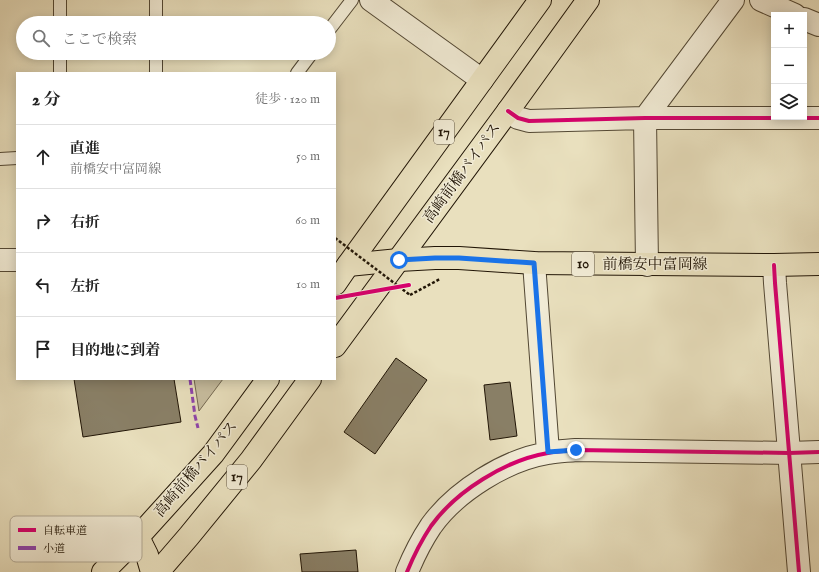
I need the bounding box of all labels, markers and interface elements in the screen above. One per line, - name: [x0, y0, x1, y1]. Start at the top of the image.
- map controls: [771, 12, 807, 120]
- button: +: [771, 12, 807, 48]
- search box: [16, 16, 336, 60]
- icon: search: [30, 27, 52, 49]
- text: ここで検索: [62, 30, 137, 49]
- button: −: [771, 48, 807, 84]
- button: layers: [771, 84, 807, 120]
- text: 2 分: [32, 90, 61, 111]
- text: 徒歩 · 120 m: [255, 91, 320, 108]
- street label: 高崎前橋バイパス: [419, 119, 505, 227]
- road number: 17: [434, 120, 454, 144]
- text: 直進: [70, 139, 100, 158]
- icon: ahead: [32, 146, 54, 168]
- text: 50 m: [296, 148, 320, 165]
- text: 前橋安中富岡線: [70, 161, 161, 178]
- icon: right: [32, 210, 54, 232]
- text: 60 m: [295, 212, 320, 229]
- text: 右折: [70, 213, 100, 232]
- route start: [390, 251, 408, 269]
- road number: 10: [572, 252, 594, 276]
- street label: 前橋安中富岡線: [602, 255, 708, 274]
- icon: left: [32, 274, 54, 296]
- text: 10 m: [296, 276, 320, 293]
- text: 左折: [70, 277, 100, 296]
- icon: arrive: [32, 338, 54, 360]
- text: 目的地に到着: [70, 341, 160, 360]
- street label: 高崎前橋バイパス: [150, 417, 242, 521]
- route end: [567, 441, 585, 459]
- road number: 17: [227, 465, 247, 489]
- legend: [10, 516, 142, 562]
- text: 自転車道: [43, 524, 87, 538]
- text: 小道: [43, 542, 65, 556]

